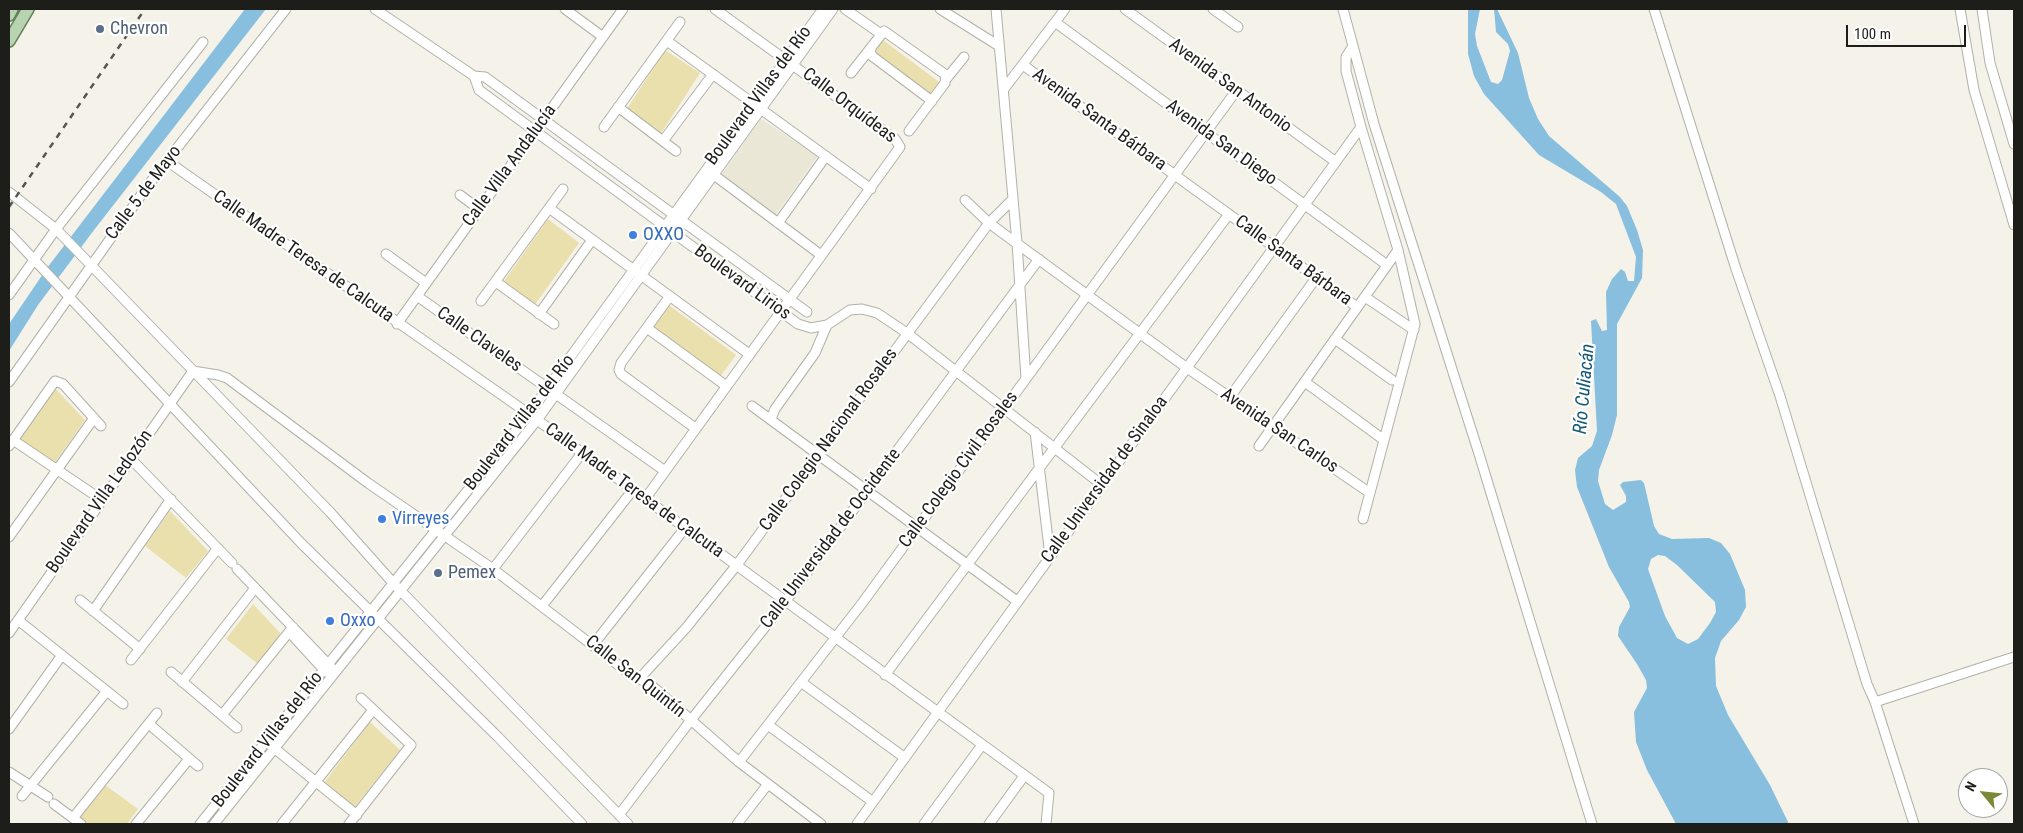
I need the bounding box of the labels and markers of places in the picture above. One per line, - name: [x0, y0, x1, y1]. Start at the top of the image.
- place label: Chevron: [110, 18, 168, 40]
- marker: Chevron: [94, 23, 106, 35]
- place label: OXXO: [643, 224, 684, 246]
- marker: OXXO: [627, 229, 639, 241]
- place label: Virreyes: [392, 508, 449, 530]
- marker: Virreyes: [376, 513, 388, 525]
- place label: Pemex: [448, 562, 496, 584]
- marker: Pemex: [432, 567, 444, 579]
- place label: Oxxo: [340, 610, 375, 632]
- marker: Oxxo: [324, 615, 336, 627]

